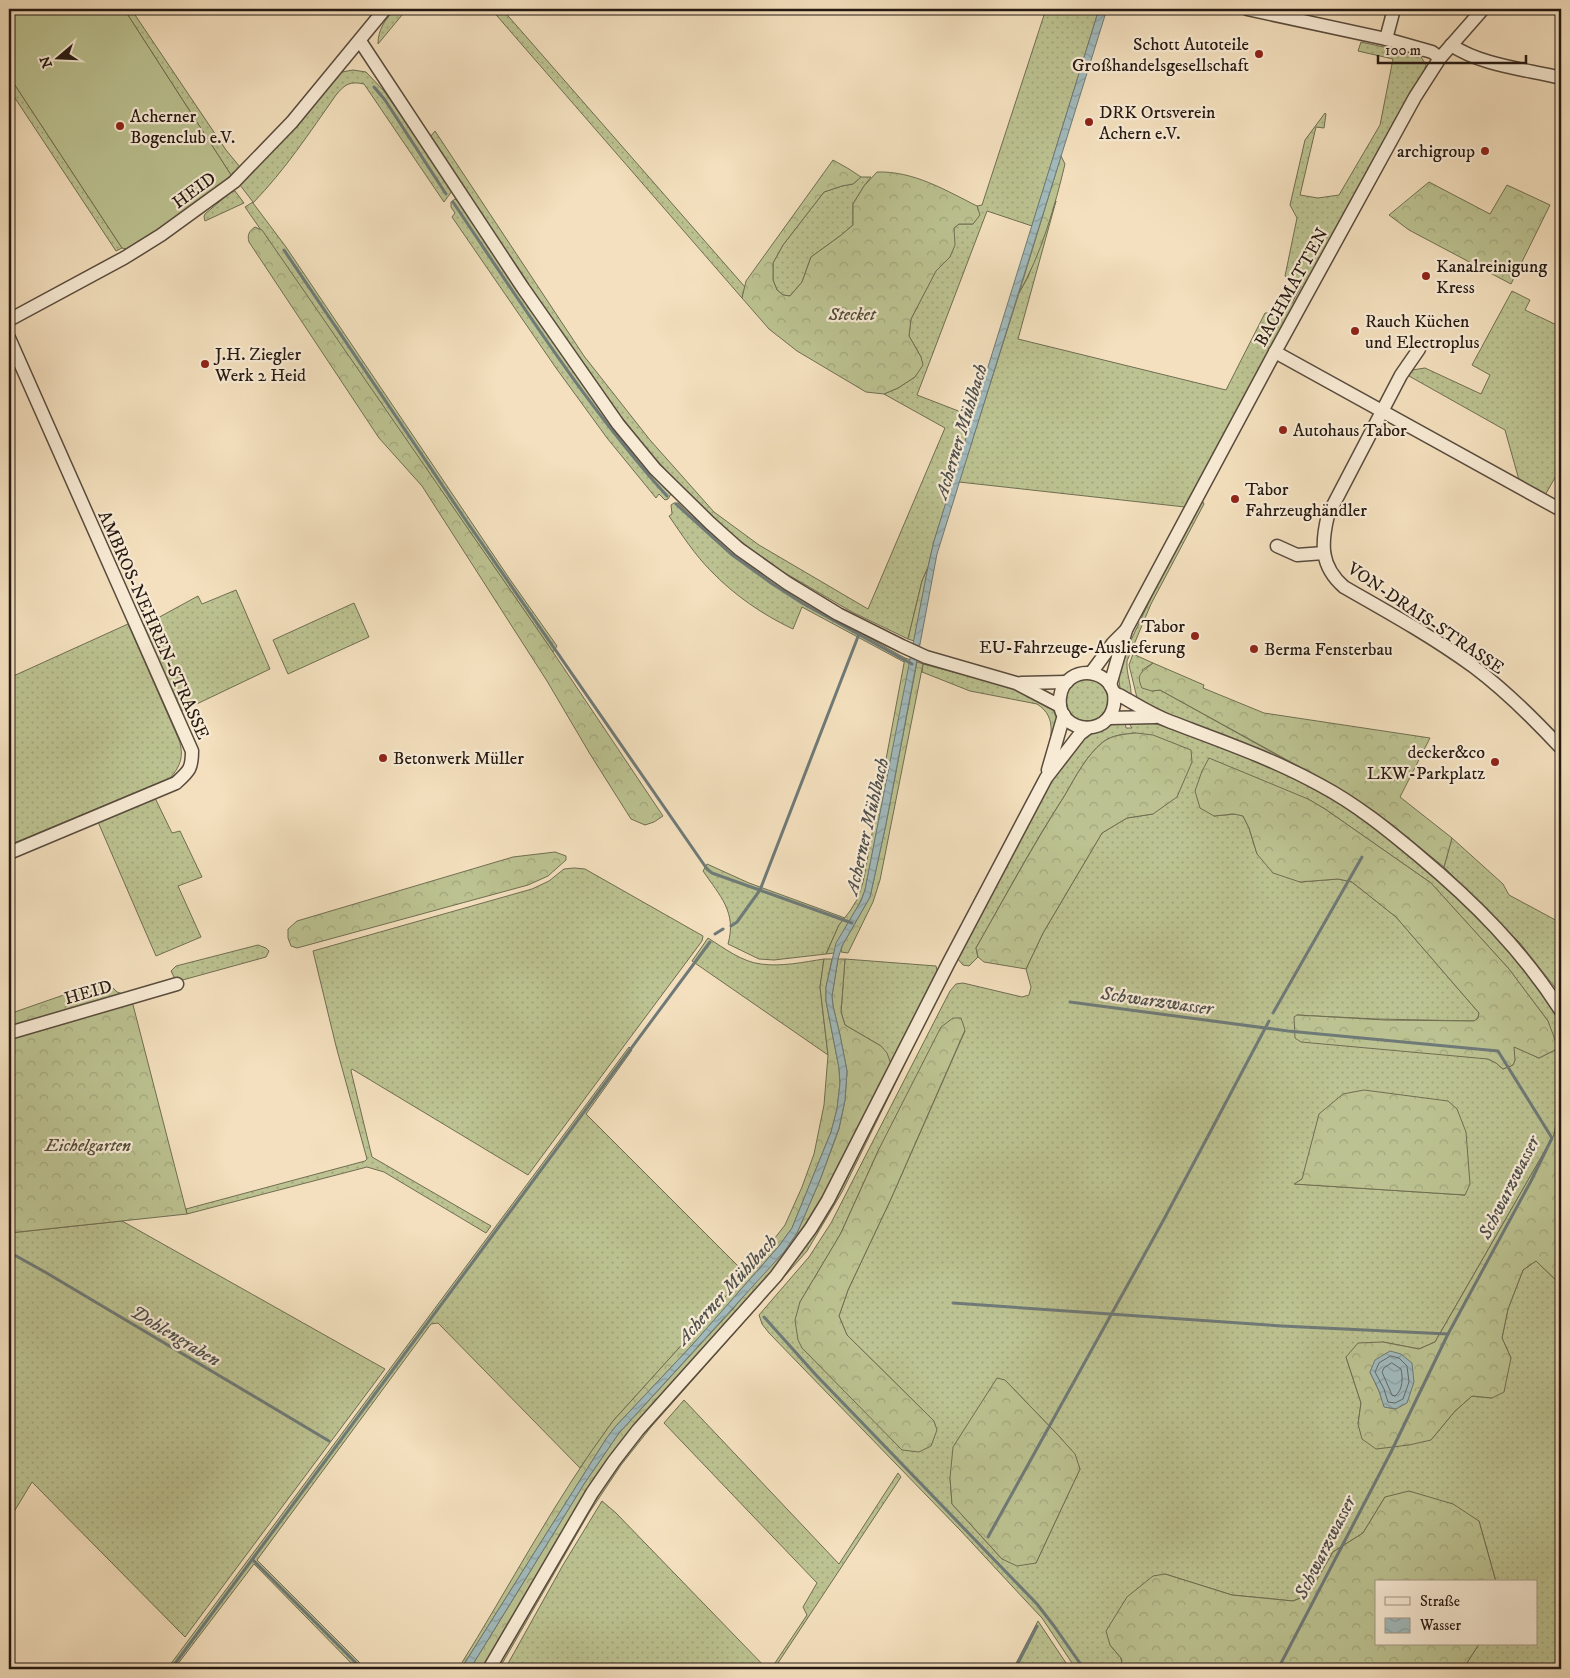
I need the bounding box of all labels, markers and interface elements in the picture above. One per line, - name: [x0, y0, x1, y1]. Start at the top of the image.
- north arrow: [32, 32, 82, 82]
- scale bar: [1378, 32, 1525, 64]
- place label: Schott Autoteile Gr0ßhandelsgesellschaft: [1072, 34, 1249, 77]
- text: 100 m: [1385, 41, 1421, 60]
- marker: Schott Autoteile Gr0ßhandelsgesellschaft: [1253, 48, 1265, 60]
- text: N: [36, 53, 57, 70]
- place label: DRK Ortsverein Achern e.V.: [1099, 102, 1216, 145]
- place label: Acherner Bogenclub e.V.: [130, 106, 235, 149]
- marker: DRK Ortsverein Achern e.V.: [1083, 116, 1095, 128]
- marker: Acherner Bogenclub e.V.: [114, 120, 126, 132]
- place label: archigroup: [1397, 141, 1475, 163]
- marker: archigroup: [1479, 145, 1491, 157]
- street label: HEID: [168, 168, 221, 214]
- street label: BACHMATTEN: [1250, 224, 1334, 351]
- place label: Kanalreinigung Kress: [1436, 256, 1547, 299]
- marker: Kanalreinigung Kress: [1420, 270, 1432, 282]
- park label: Stecket: [828, 304, 877, 326]
- place label: Rauch Küchen und Electroplus: [1365, 311, 1479, 354]
- marker: Rauch Küchen und Electroplus: [1349, 325, 1361, 337]
- place label: J.H. Ziegler Werk 2 Heid: [213, 344, 306, 387]
- marker: J.H. Ziegler Werk 2 Heid: [199, 358, 211, 370]
- water label: Acherner Mühlbach: [929, 361, 993, 503]
- place label: Autohaus Tabor: [1293, 420, 1407, 442]
- marker: Autohaus Tabor: [1277, 424, 1289, 436]
- place label: Tabor Fahrzeughändler: [1245, 479, 1367, 522]
- marker: Tabor Fahrzeughändler: [1229, 493, 1241, 505]
- street label: AMBROS-NEHREN-STRASSE: [93, 508, 214, 743]
- street label: VON-DRAIS-STRASSE: [1342, 558, 1508, 680]
- place label: Tabor EU-Fahrzeuge-Auslieferung: [979, 616, 1185, 659]
- marker: Tabor EU-Fahrzeuge-Auslieferung: [1189, 630, 1201, 642]
- place label: Berma Fensterbau: [1264, 639, 1393, 661]
- marker: Berma Fensterbau: [1248, 643, 1260, 655]
- place label: decker&co LKW-Parkplatz: [1367, 742, 1485, 785]
- place label: Betonwerk Müller: [393, 748, 524, 770]
- marker: Betonwerk Müller: [377, 752, 389, 764]
- water label: Acherner Mühlbach: [840, 755, 894, 899]
- marker: decker&co LKW-Parkplatz: [1489, 756, 1501, 768]
- street label: HEID: [62, 976, 115, 1010]
- water label: Schwarzwasser: [1098, 982, 1216, 1021]
- water label: Schwarzwasser: [1473, 1130, 1546, 1244]
- park label: Eichelgarten: [44, 1135, 131, 1157]
- water label: Acherner Mühlbach: [671, 1230, 783, 1351]
- water label: Dohlengraben: [126, 1301, 224, 1372]
- water label: Schwarzwasser: [1289, 1490, 1362, 1604]
- legend: [1375, 1580, 1538, 1646]
- text: Straße: [1420, 1592, 1460, 1611]
- text: Wasser: [1419, 1616, 1461, 1635]

